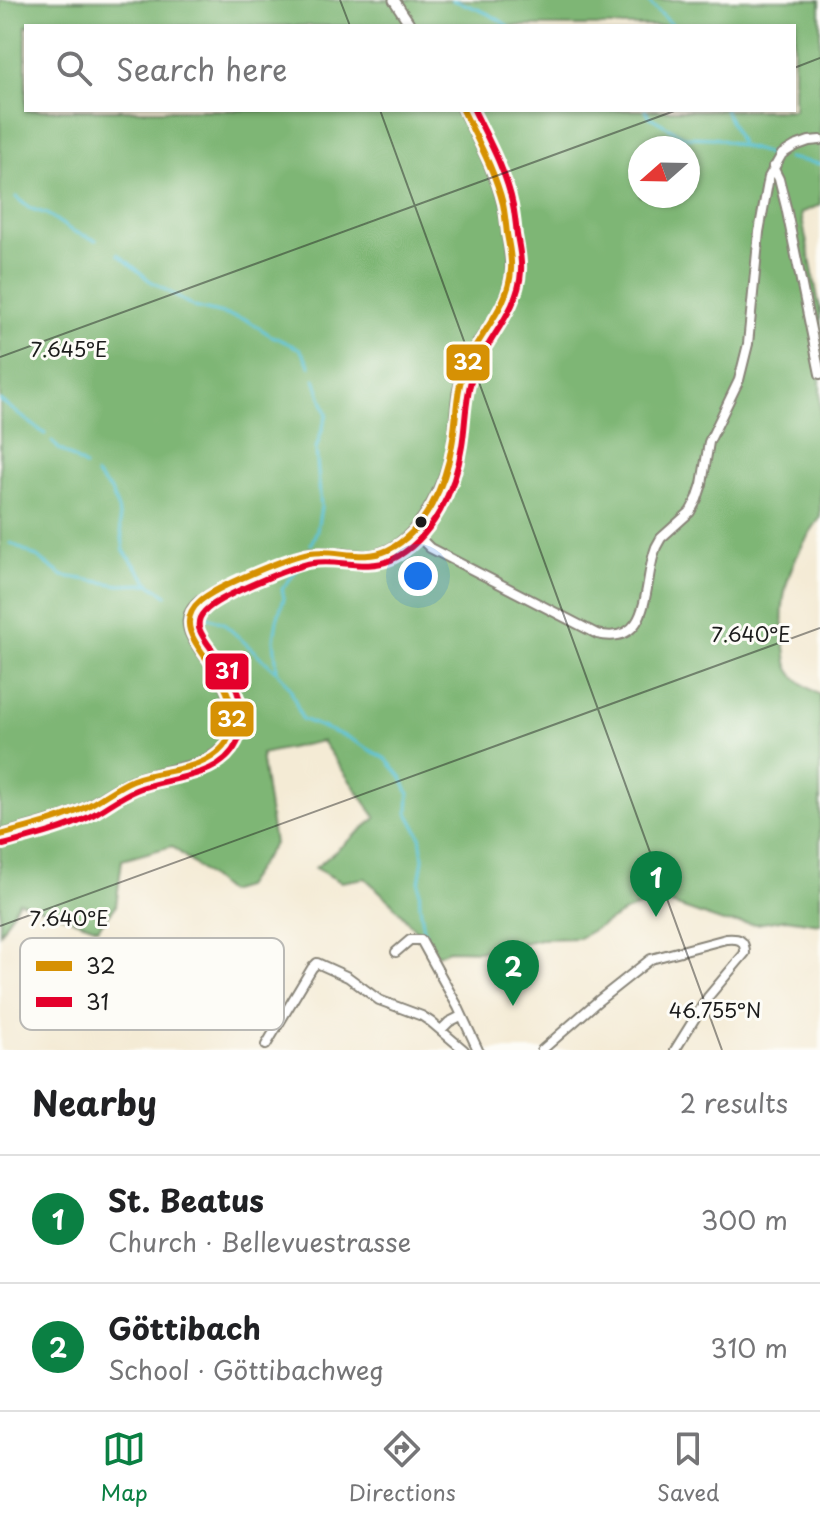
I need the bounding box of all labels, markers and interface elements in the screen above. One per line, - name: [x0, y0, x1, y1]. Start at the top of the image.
- search box: [24, 24, 796, 112]
- icon: search: [52, 46, 96, 90]
- text: Search here: [116, 46, 288, 91]
- north arrow: [628, 136, 700, 208]
- text: 7.645°E: [31, 334, 107, 364]
- line badge: 32: [445, 343, 491, 382]
- text: 32: [453, 344, 483, 377]
- unlabelled marker: [413, 514, 429, 530]
- your location: [398, 556, 438, 596]
- text: 7.640°E: [711, 619, 791, 649]
- line badge: 31: [204, 652, 250, 691]
- text: 31: [215, 653, 239, 686]
- line badge: 32: [209, 700, 255, 738]
- text: 32: [217, 701, 247, 734]
- pin: 1: [630, 851, 682, 917]
- text: 7.640°E: [29, 903, 109, 933]
- legend: [20, 938, 284, 1030]
- pin: 2: [487, 940, 539, 1006]
- text: 32: [86, 948, 116, 981]
- text: 31: [86, 984, 109, 1017]
- text: 46.755°N: [669, 995, 761, 1025]
- text: Nearby: [32, 1076, 157, 1128]
- text: 2 results: [680, 1083, 788, 1122]
- text: St. Beatus: [108, 1177, 264, 1222]
- text: 1: [52, 1200, 64, 1239]
- text: 300 m: [701, 1200, 788, 1239]
- text: Church · Bellevuestrasse: [108, 1222, 411, 1261]
- text: Göttibach: [108, 1305, 261, 1350]
- text: 2: [49, 1328, 67, 1367]
- text: 310 m: [710, 1328, 788, 1367]
- text: School · Göttibachweg: [108, 1350, 384, 1389]
- tab: Map: [101, 1427, 148, 1508]
- tab: Directions: [349, 1427, 456, 1508]
- tab: Saved: [657, 1427, 719, 1508]

